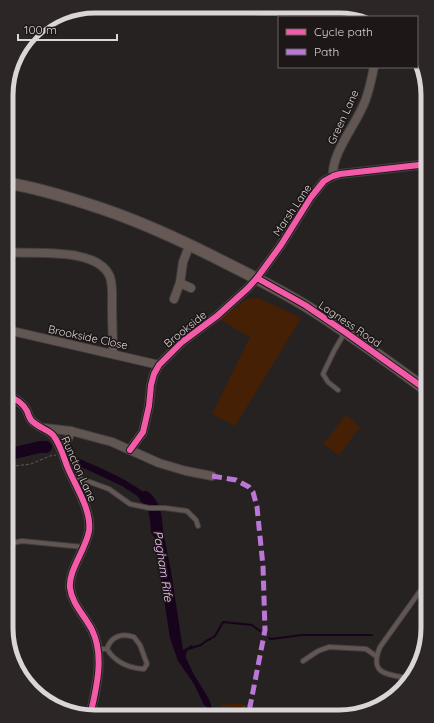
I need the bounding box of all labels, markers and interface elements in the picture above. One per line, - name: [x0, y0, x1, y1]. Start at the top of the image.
- scale bar: [18, 16, 117, 42]
- legend: [278, 16, 418, 68]
- text: 100 m: [24, 22, 57, 37]
- text: Cycle path: [314, 24, 373, 39]
- text: Path: [314, 44, 339, 59]
- street label: Green Lane: [324, 88, 362, 146]
- street label: Marsh Lane: [270, 181, 314, 239]
- street label: Lagness Road: [316, 298, 384, 350]
- street label: Brookside: [161, 308, 209, 350]
- street label: Brookside Close: [47, 322, 129, 352]
- street label: Runcton Lane: [58, 434, 100, 504]
- water label: Pagham Rife: [150, 529, 177, 604]

